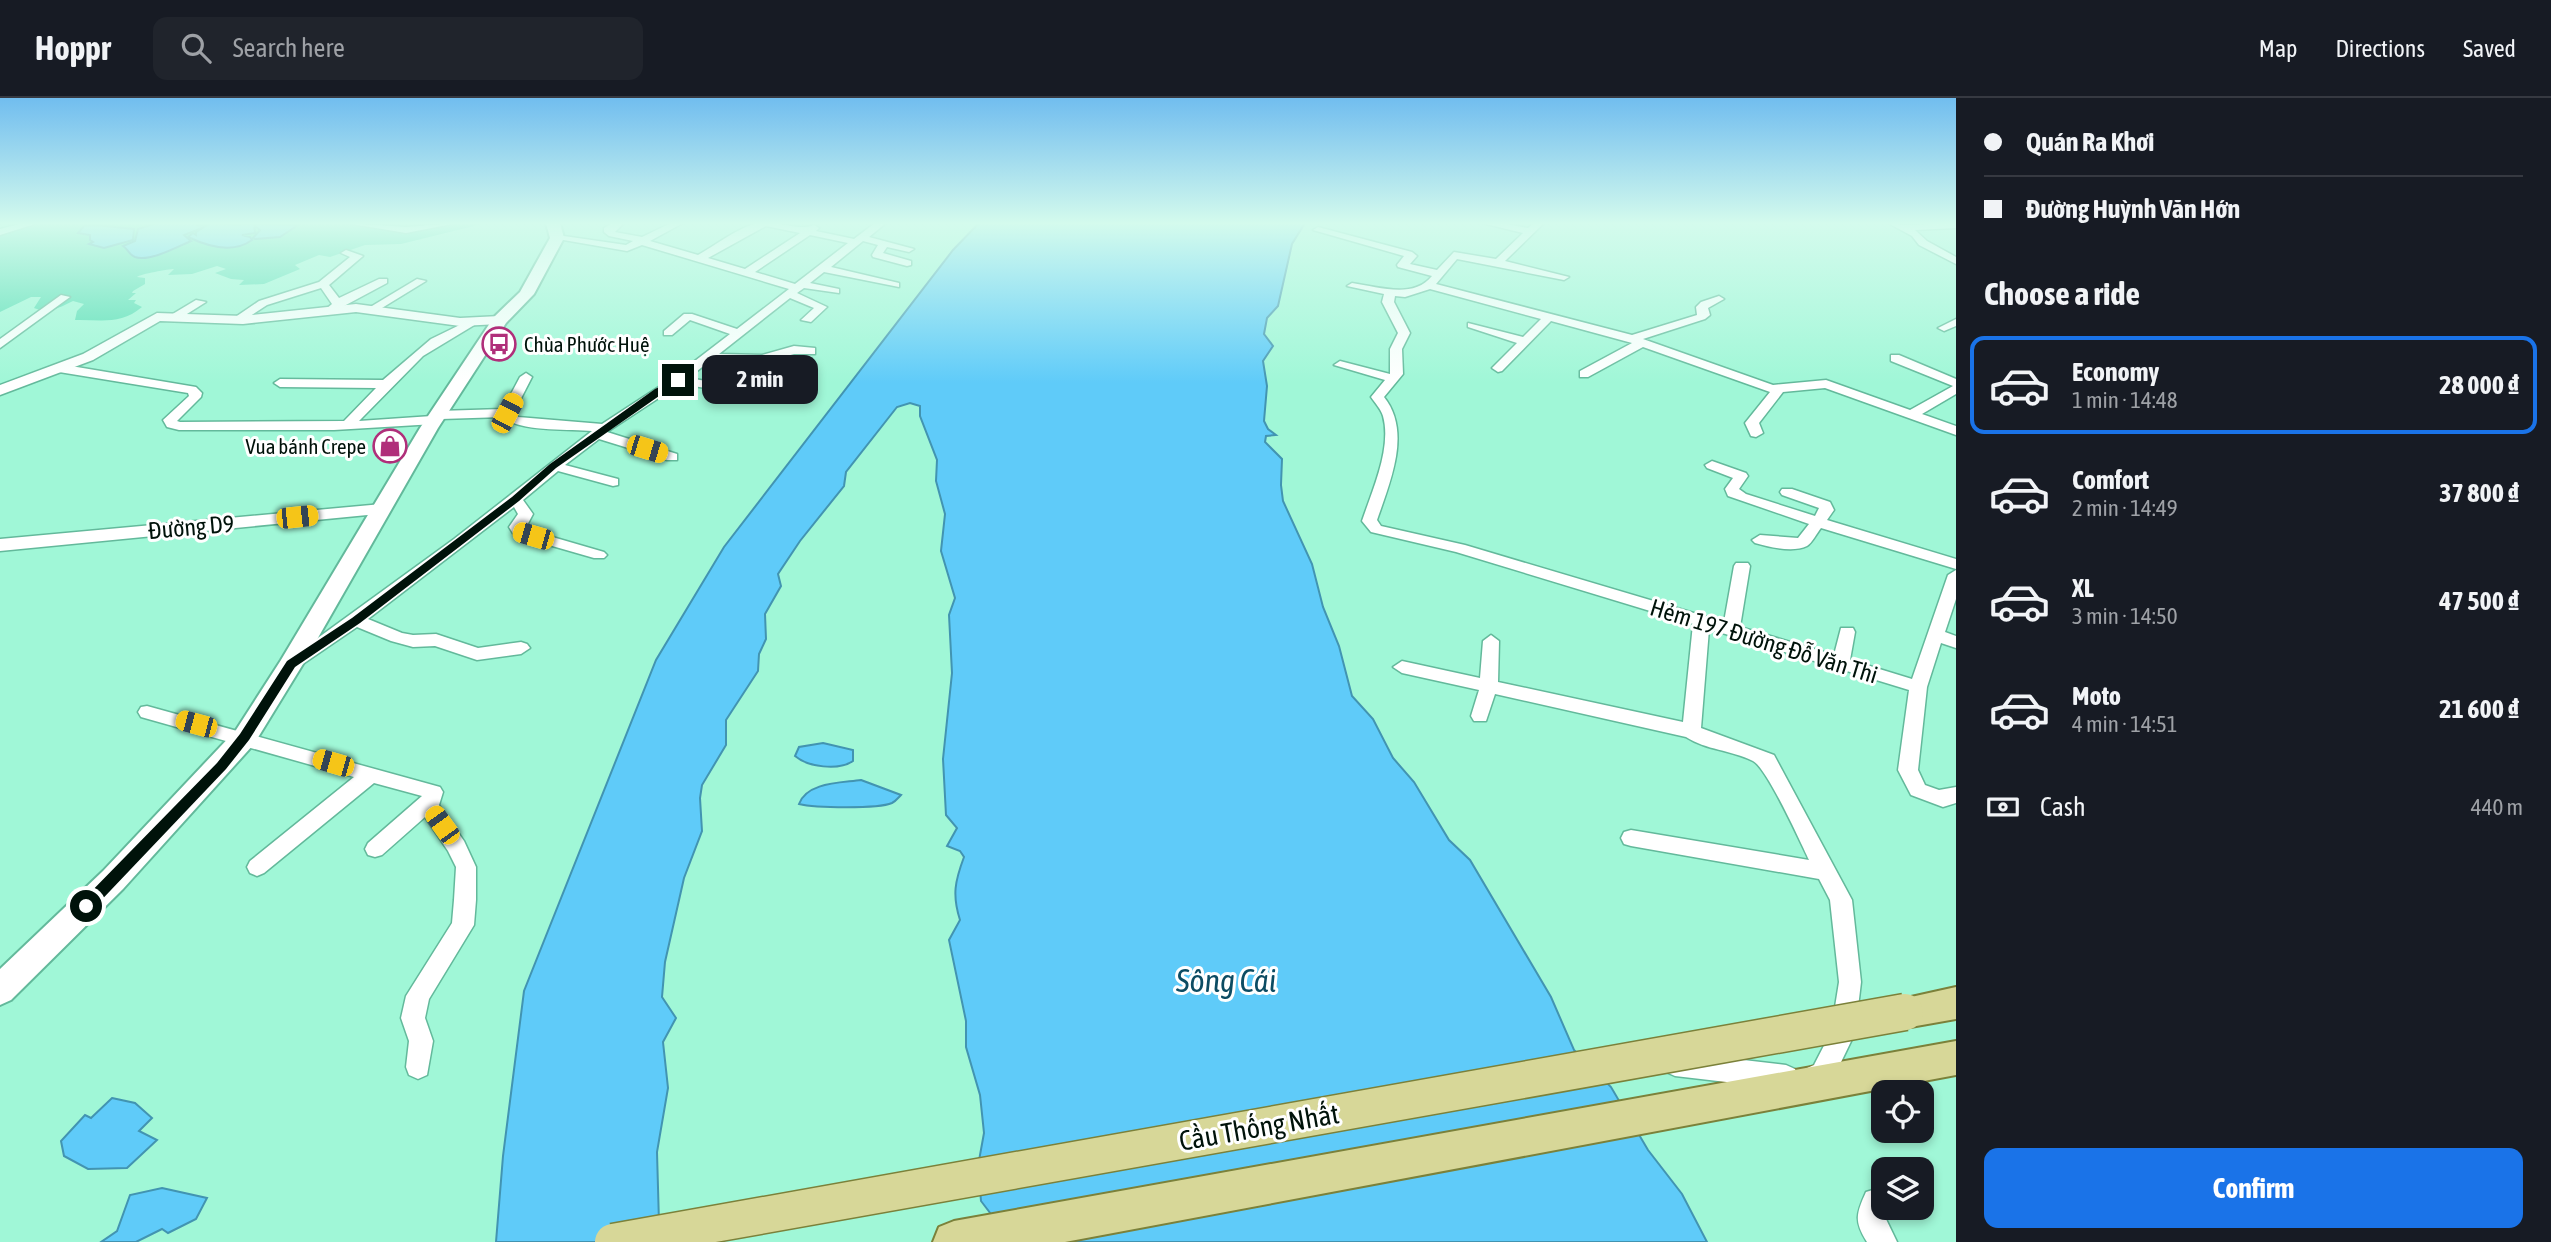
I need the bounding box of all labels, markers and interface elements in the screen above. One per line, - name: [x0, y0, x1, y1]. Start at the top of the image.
- search box: [153, 17, 643, 80]
- text: Hoppr: [35, 29, 111, 67]
- icon: search: [177, 29, 215, 67]
- text: Search here: [233, 33, 345, 63]
- text: Map: [2259, 35, 2297, 62]
- text: Directions: [2335, 35, 2425, 62]
- text: Saved: [2463, 35, 2516, 62]
- text: Quán Ra Khơi: [2026, 127, 2154, 157]
- text: Đường Huỳnh Văn Hớn: [2026, 194, 2240, 224]
- text: Choose a ride: [1984, 275, 2140, 312]
- bus stop icon: Chùa Phước Huệ: [480, 325, 518, 363]
- place label: Chùa Phước Huệ: [524, 332, 649, 356]
- icon: car: [1988, 354, 2051, 417]
- callout: 2 min: [702, 356, 818, 404]
- text: Economy: [2072, 357, 2159, 387]
- route end: [662, 364, 694, 396]
- text: 2 min: [737, 366, 783, 392]
- text: 28 000 ₫: [2439, 370, 2519, 400]
- text: 1 min · 14:48: [2072, 387, 2178, 413]
- car: [488, 390, 527, 436]
- shop icon: Vua bánh Crepe: [371, 427, 409, 465]
- car: [624, 433, 671, 465]
- place label: Vua bánh Crepe: [246, 434, 366, 458]
- icon: car: [1988, 462, 2051, 525]
- text: Comfort: [2072, 465, 2149, 495]
- text: 37 800 ₫: [2439, 478, 2519, 508]
- text: 2 min · 14:49: [2072, 495, 2178, 521]
- car: [276, 504, 319, 530]
- street label: Đường D9: [147, 510, 235, 544]
- car: [510, 520, 557, 552]
- icon: car: [1988, 570, 2051, 633]
- text: XL: [2072, 573, 2094, 603]
- text: 47 500 ₫: [2439, 586, 2519, 616]
- street label: Hẻm 197 Đường Đỗ Văn Thi: [1647, 594, 1881, 688]
- text: 3 min · 14:50: [2072, 603, 2178, 629]
- icon: car: [1988, 678, 2051, 741]
- text: Moto: [2072, 681, 2121, 711]
- text: 21 600 ₫: [2439, 694, 2519, 724]
- car: [173, 708, 220, 740]
- text: 4 min · 14:51: [2072, 711, 2178, 737]
- car: [310, 747, 357, 779]
- icon: cash: [1984, 788, 2022, 826]
- text: Cash: [2040, 792, 2086, 822]
- text: 440 m: [2471, 794, 2523, 820]
- car: [422, 802, 463, 848]
- route start: [70, 890, 102, 922]
- water label: Sông Cái: [1175, 962, 1276, 999]
- map controls: [1871, 1080, 1934, 1220]
- button: locate: [1871, 1080, 1934, 1143]
- street label: Cầu Thống Nhất: [1176, 1097, 1342, 1157]
- button: Confirm: [1984, 1148, 2523, 1228]
- button: layers: [1871, 1157, 1934, 1220]

